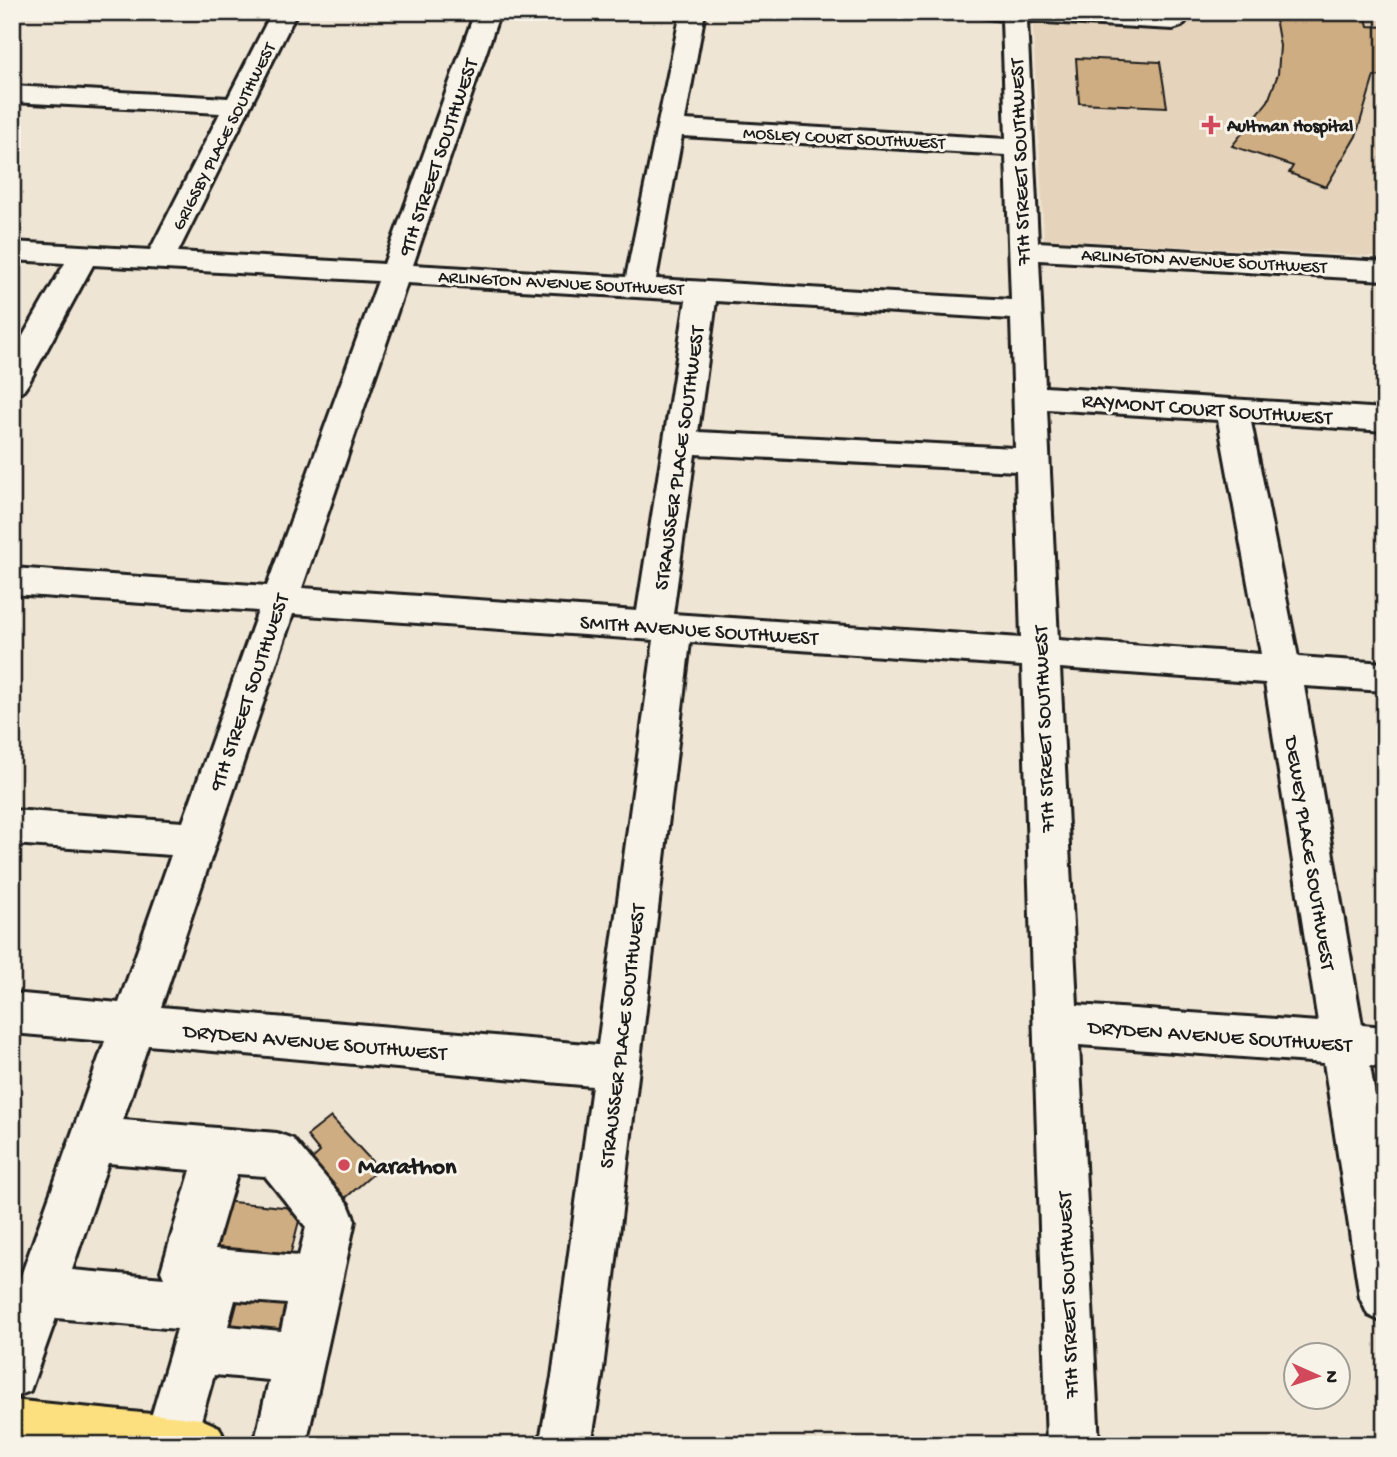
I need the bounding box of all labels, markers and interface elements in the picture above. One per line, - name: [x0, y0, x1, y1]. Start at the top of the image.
- street label: GRIGSBY PLACE SOUTHWEST: [169, 39, 282, 234]
- street label: 9TH STREET SOUTHWEST: [394, 55, 486, 261]
- street label: 7TH STREET SOUTHWEST: [1006, 57, 1039, 267]
- marker: Aultman Hospital: [1201, 115, 1221, 135]
- place label: Aultman Hospital: [1226, 117, 1353, 138]
- street label: MOSLEY COURT SOUTHWEST: [742, 124, 946, 155]
- street label: ARLINGTON AVENUE SOUTHWEST: [1081, 246, 1328, 279]
- street label: ARLINGTON AVENUE SOUTHWEST: [438, 268, 685, 301]
- street label: STRAUSSER PLACE SOUTHWEST: [651, 324, 713, 592]
- street label: RAYMONT COURT SOUTHWEST: [1081, 390, 1334, 433]
- street label: 9TH STREET SOUTHWEST: [205, 590, 297, 796]
- street label: SMITH AVENUE SOUTHWEST: [579, 612, 820, 653]
- street label: 7TH STREET SOUTHWEST: [1030, 624, 1063, 834]
- street label: DEWEY PLACE SOUTHWEST: [1276, 733, 1339, 973]
- street label: STRAUSSER PLACE SOUTHWEST: [596, 902, 653, 1170]
- street label: DRYDEN AVENUE SOUTHWEST: [1085, 1017, 1353, 1060]
- street label: DRYDEN AVENUE SOUTHWEST: [180, 1020, 448, 1069]
- place label: Marathon: [358, 1154, 457, 1183]
- marker: Marathon: [336, 1157, 352, 1173]
- street label: 7TH STREET SOUTHWEST: [1054, 1190, 1087, 1400]
- north arrow: [1282, 1342, 1352, 1412]
- text: N: [1319, 1370, 1342, 1384]

